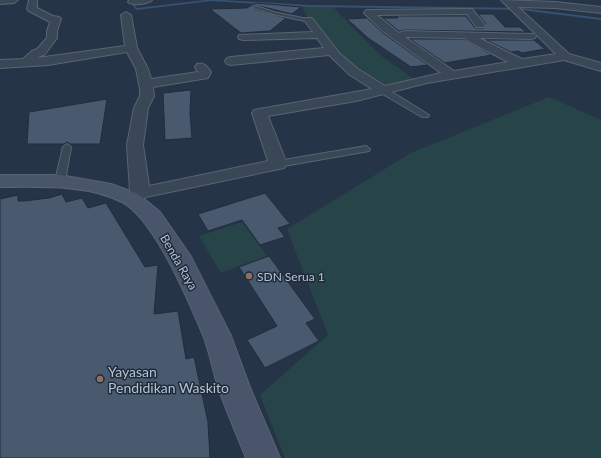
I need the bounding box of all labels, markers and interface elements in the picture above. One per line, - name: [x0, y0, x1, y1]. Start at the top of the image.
- street label: Benda Raya: [157, 232, 201, 293]
- place label: SDN Serua 1: [257, 269, 325, 284]
- marker: SDN Serua 1: [244, 271, 254, 281]
- place label: Yayasan Pendidikan Waskito: [108, 363, 229, 396]
- marker: Yayasan Pendidikan Waskito: [95, 374, 105, 384]

